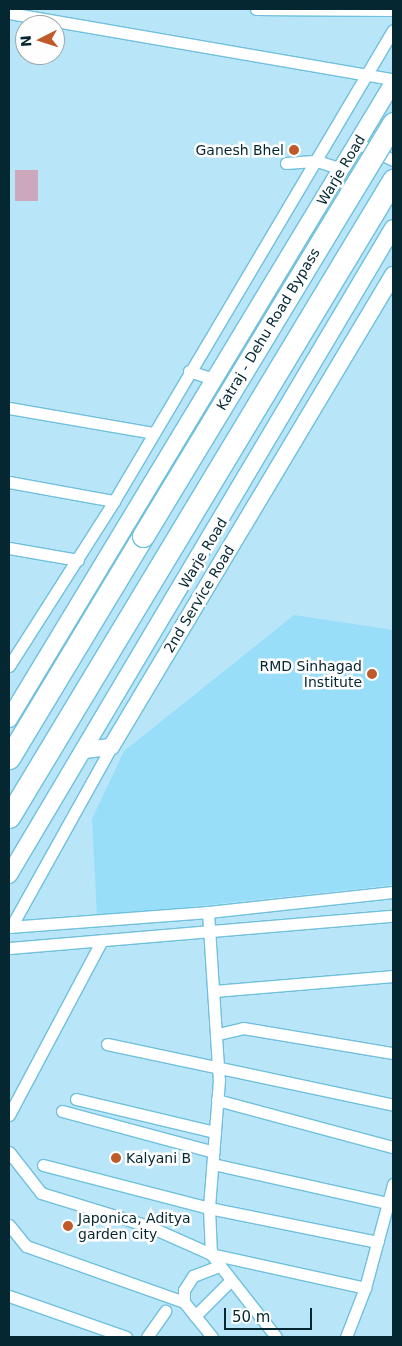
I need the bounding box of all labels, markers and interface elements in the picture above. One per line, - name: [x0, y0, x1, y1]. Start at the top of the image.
- north arrow: [15, 15, 65, 65]
- text: N: [18, 35, 35, 48]
- street label: Warje Road: [313, 132, 369, 208]
- place label: Ganesh Bhel: [195, 142, 284, 158]
- marker: Ganesh Bhel: [288, 144, 300, 156]
- street label: Katraj - Dehu Road Bypass: [213, 245, 323, 413]
- street label: Warje Road: [175, 515, 231, 591]
- street label: 2nd Service Road: [160, 542, 238, 656]
- place label: RMD Sinhagad Institute: [260, 658, 362, 690]
- marker: RMD Sinhagad Institute: [366, 668, 378, 680]
- place label: Kalyani B: [126, 1150, 191, 1166]
- marker: Kalyani B: [110, 1152, 122, 1164]
- place label: Japonica, Aditya garden city: [78, 1210, 191, 1242]
- marker: Japonica, Aditya garden city: [62, 1220, 74, 1232]
- scale bar: [227, 1298, 314, 1330]
- text: 50 m: [232, 1308, 270, 1326]

